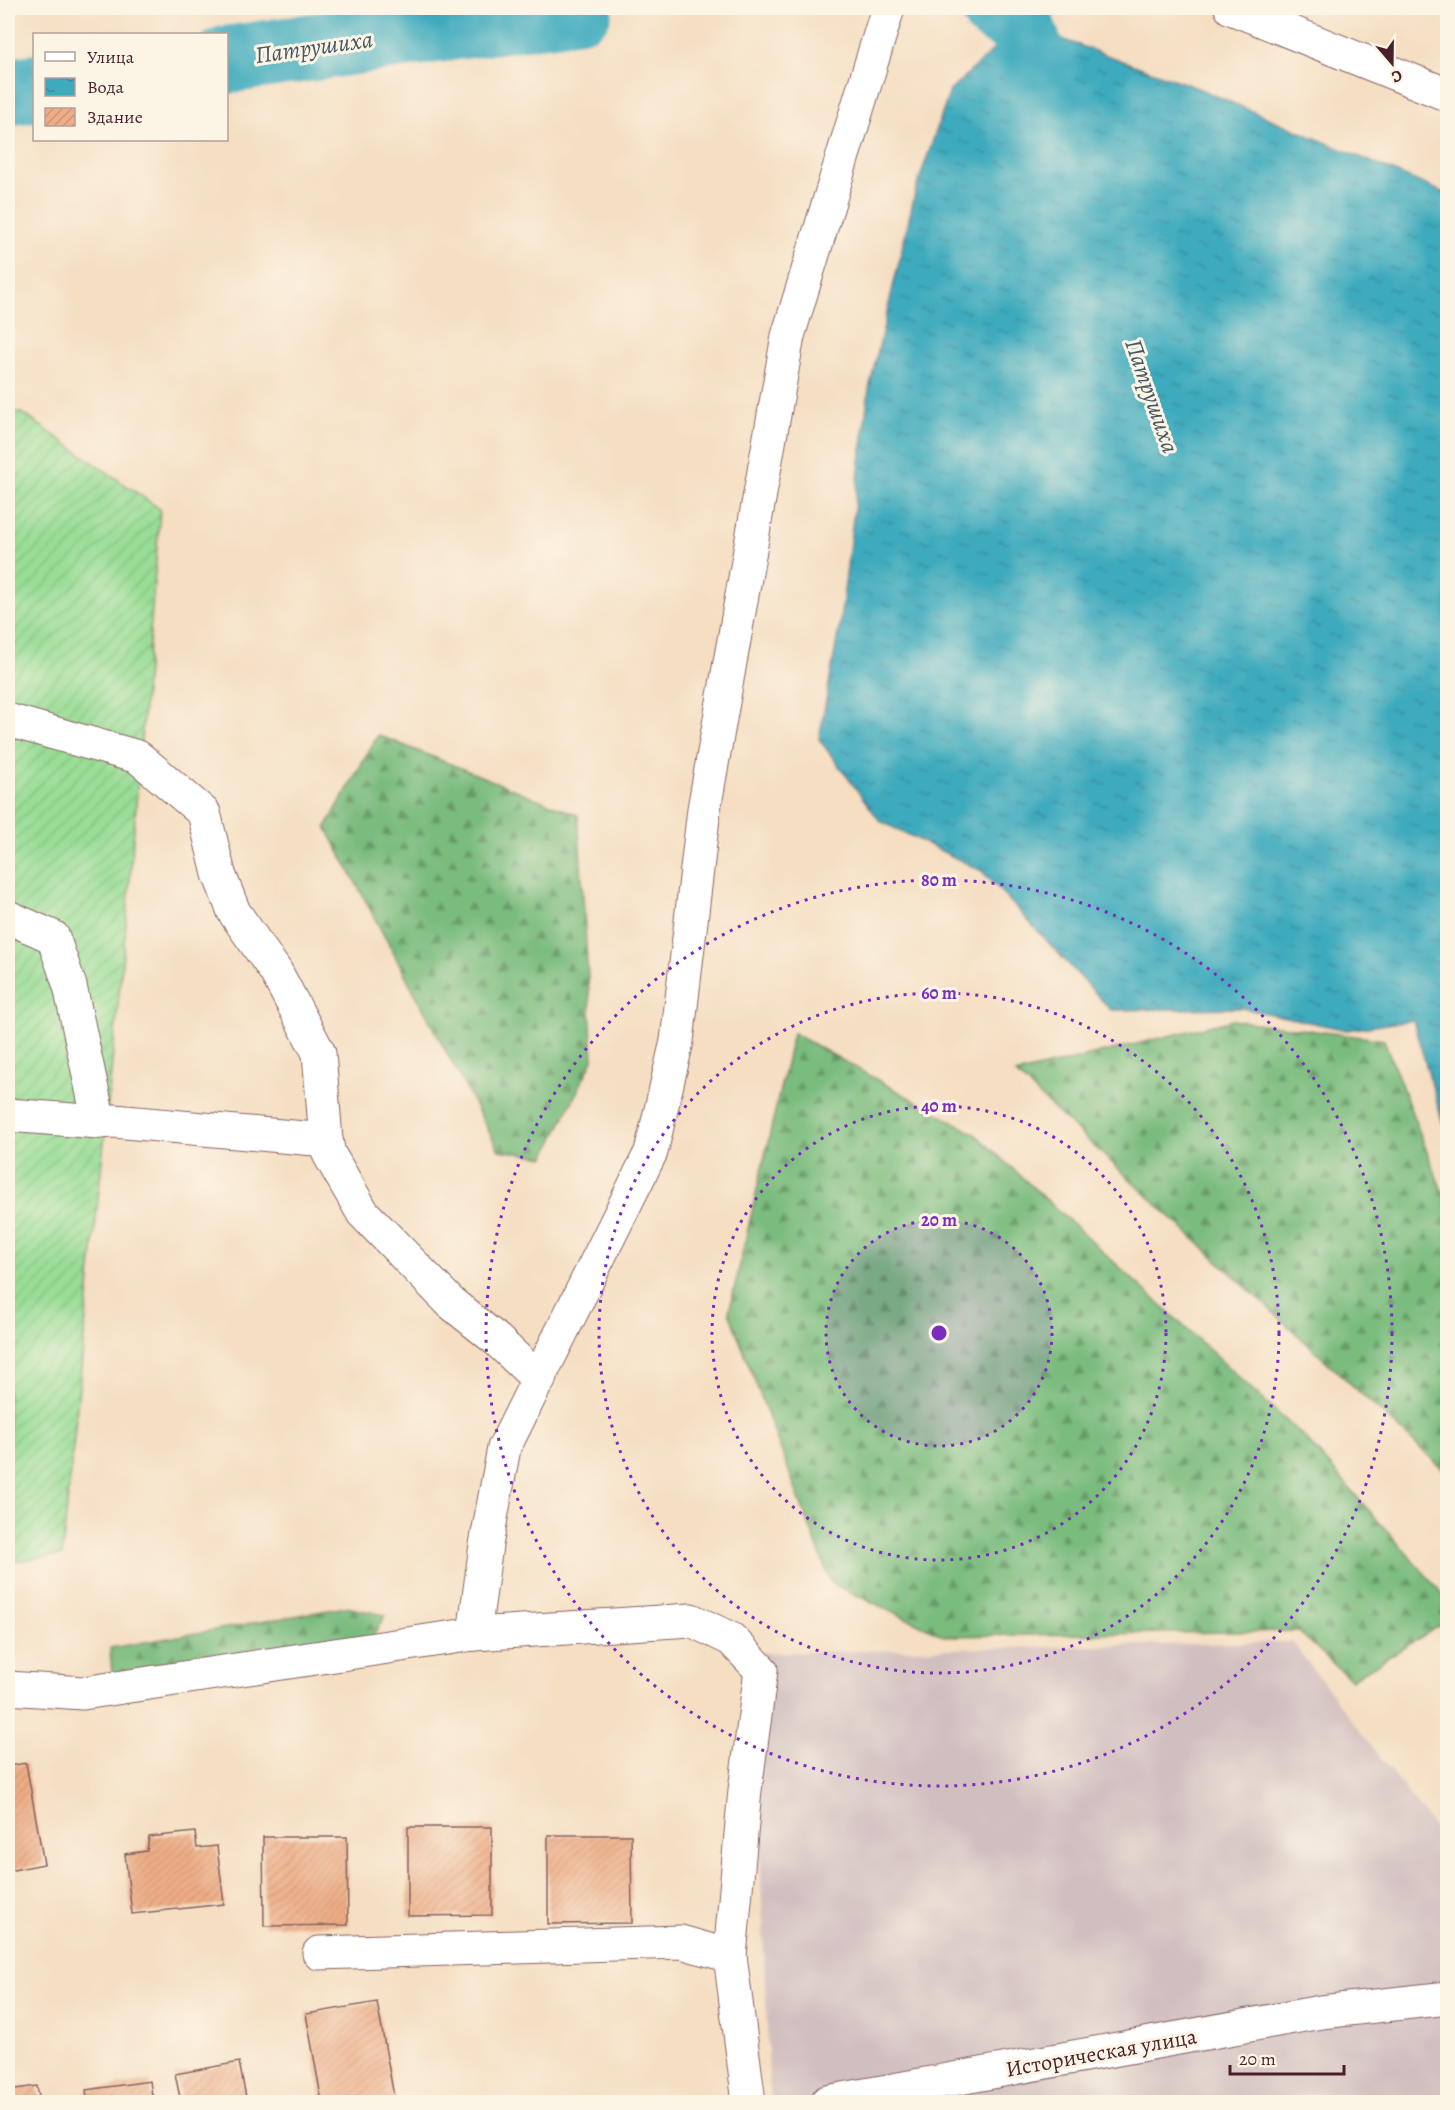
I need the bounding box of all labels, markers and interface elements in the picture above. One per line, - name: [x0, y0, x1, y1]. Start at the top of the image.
- water label: Патрушиха: [253, 23, 375, 71]
- legend: [33, 33, 228, 141]
- north arrow: [1362, 33, 1422, 93]
- text: Улица: [87, 45, 135, 69]
- text: С: [1388, 64, 1405, 88]
- text: Вода: [87, 75, 125, 99]
- text: Здание: [87, 105, 143, 129]
- water label: Патрушиха: [1118, 335, 1186, 457]
- text: 80 m: [921, 868, 957, 892]
- text: 60 m: [921, 981, 957, 1005]
- text: 40 m: [921, 1094, 957, 1118]
- text: 20 m: [921, 1208, 957, 1232]
- centre of rings: [929, 1323, 949, 1343]
- street label: Историческая улица: [1003, 2021, 1200, 2085]
- scale bar: [1230, 2038, 1344, 2076]
- text: 20 m: [1239, 2047, 1276, 2071]

